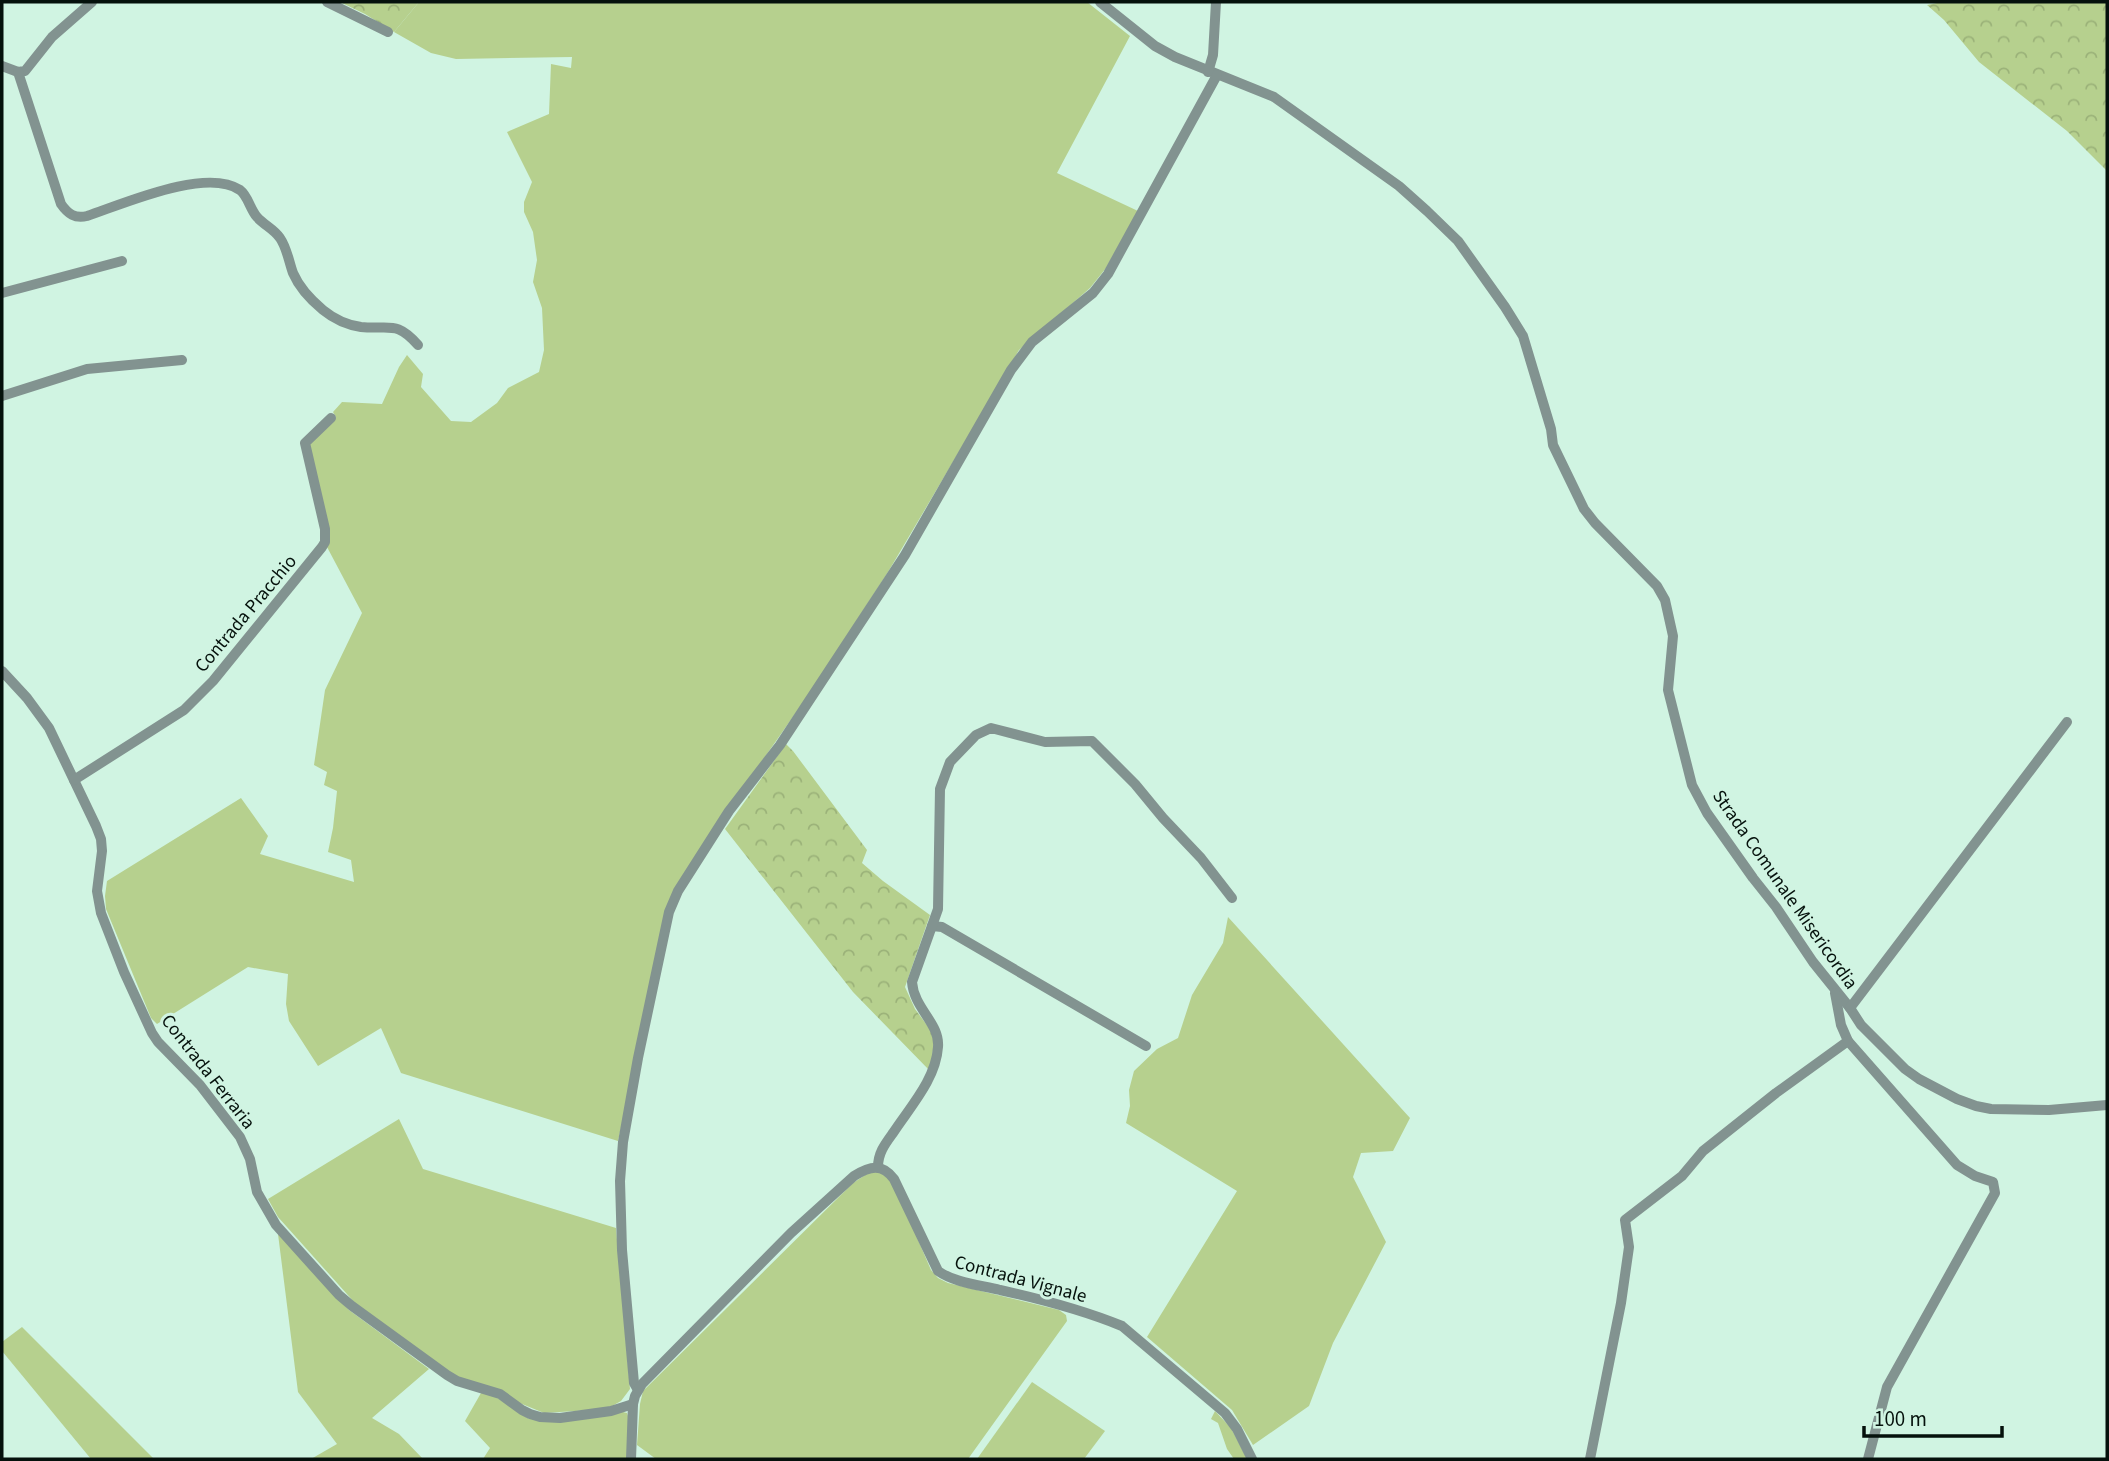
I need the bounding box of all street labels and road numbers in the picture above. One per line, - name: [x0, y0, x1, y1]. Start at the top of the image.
- street label: Contrada Pracchio: [189, 549, 304, 679]
- street label: Strada Comunale Misericordia: [1705, 785, 1864, 995]
- street label: Contrada Ferraria: [154, 1009, 261, 1135]
- street label: Contrada Vignale: [951, 1249, 1090, 1310]

